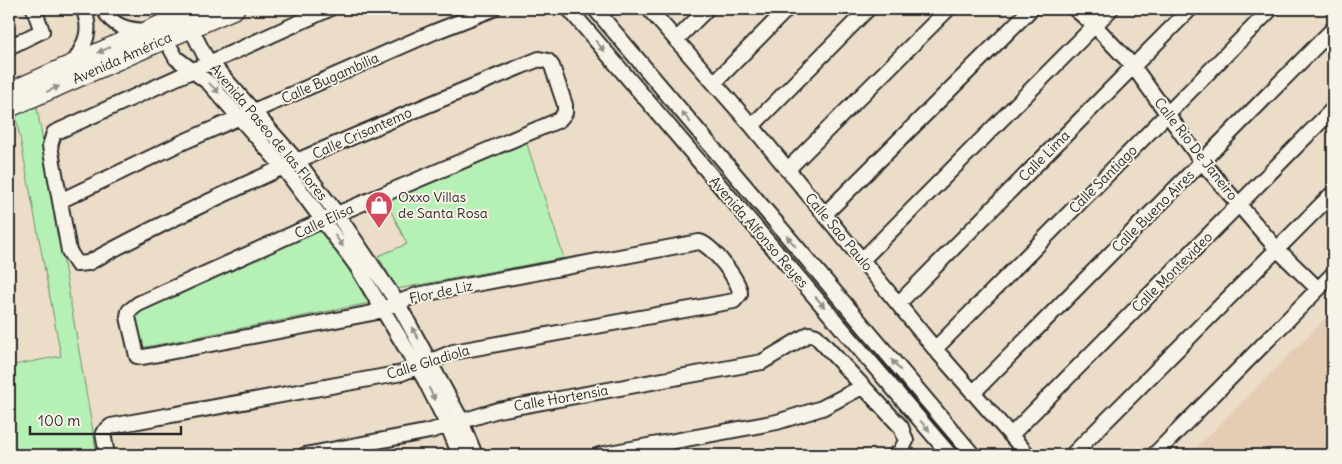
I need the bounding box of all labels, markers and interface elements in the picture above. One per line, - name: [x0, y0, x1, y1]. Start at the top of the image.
- street label: Avenida América: [70, 28, 174, 88]
- one-way arrow: [595, 39, 606, 52]
- one-way arrow: [97, 46, 111, 54]
- street label: Calle Bugambilia: [278, 48, 382, 108]
- street label: Avenida Paseo de las Flores: [206, 60, 332, 204]
- one-way arrow: [207, 82, 219, 94]
- one-way arrow: [46, 84, 60, 92]
- street label: Calle Río De Janeiro: [1150, 94, 1242, 204]
- street label: Calle Crisantemo: [310, 103, 415, 163]
- one-way arrow: [680, 111, 692, 123]
- street label: Calle Lima: [1015, 127, 1073, 185]
- street label: Calle Santiago: [1065, 141, 1141, 217]
- street label: Calle Bueno Aires: [1108, 166, 1198, 256]
- street label: Avenida Alfonso Reyes: [706, 172, 812, 292]
- place label: Oxxo Villas de Santa Rosa: [398, 188, 488, 222]
- street label: Calle Sao Paulo: [801, 189, 877, 275]
- shop icon: Oxxo Villas de Santa Rosa: [364, 190, 394, 229]
- street label: Calle Elisa: [292, 200, 356, 242]
- street label: Calle Montevideo: [1128, 228, 1216, 316]
- one-way arrow: [333, 234, 344, 247]
- one-way arrow: [785, 235, 797, 247]
- street label: Flor de Liz: [408, 276, 475, 308]
- one-way arrow: [814, 296, 825, 309]
- one-way arrow: [411, 326, 419, 340]
- street label: Calle Gladiola: [384, 341, 472, 383]
- one-way arrow: [890, 359, 902, 371]
- street label: Calle Hortensia: [512, 381, 610, 415]
- one-way arrow: [428, 387, 436, 402]
- scale bar: [30, 404, 181, 436]
- text: 100 m: [38, 411, 80, 430]
- one-way arrow: [919, 420, 930, 432]

